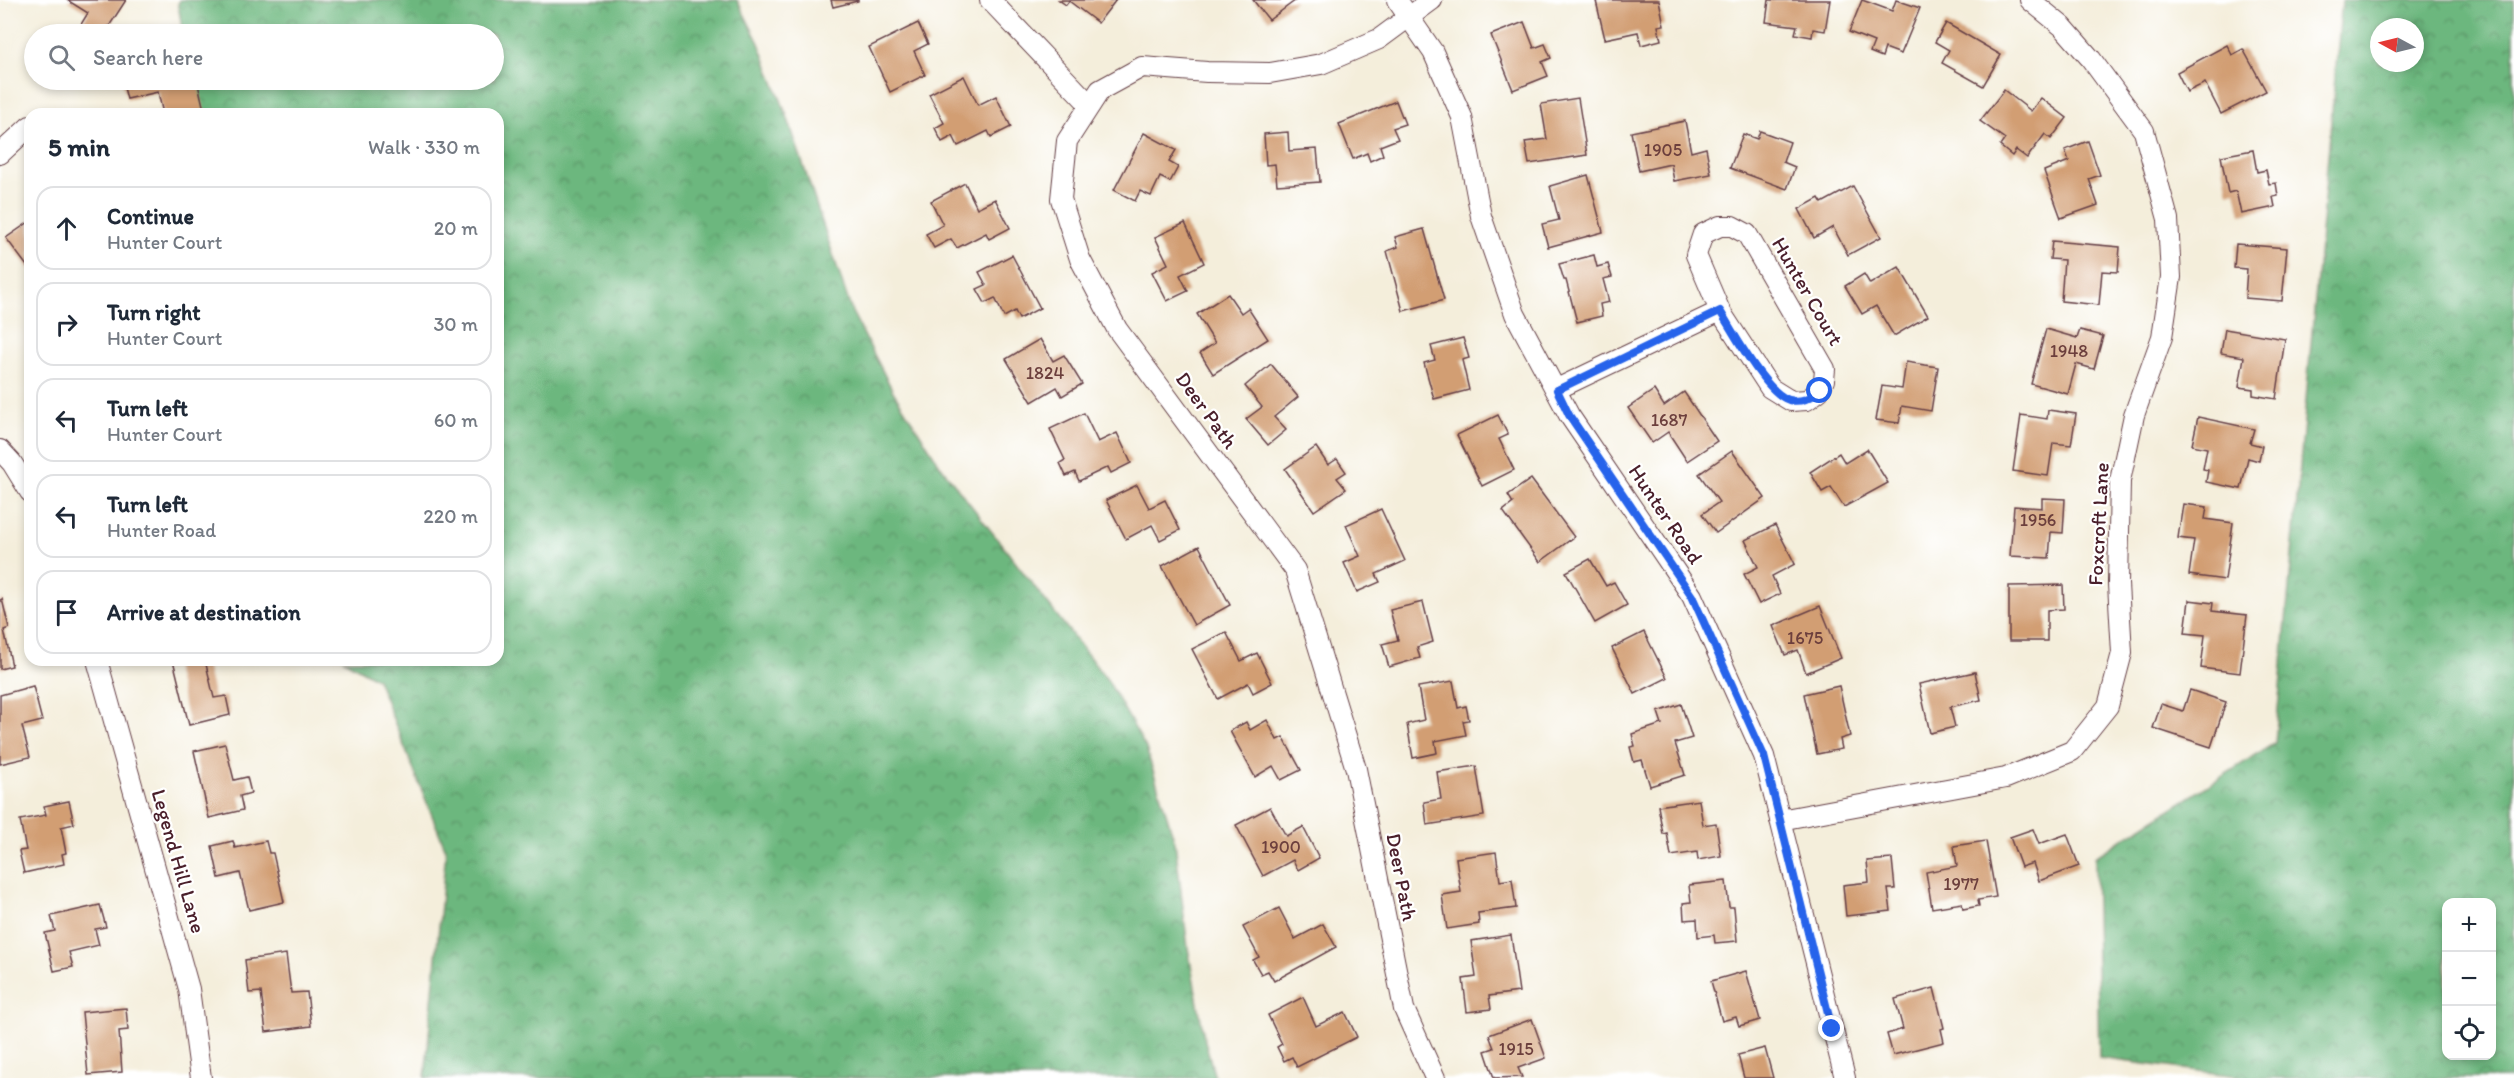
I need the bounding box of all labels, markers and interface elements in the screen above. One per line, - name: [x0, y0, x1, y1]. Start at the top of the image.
- north arrow: [2370, 18, 2424, 72]
- search box: [24, 24, 504, 90]
- icon: search: [45, 41, 78, 74]
- text: Search here: [93, 44, 203, 71]
- text: 5 min: [48, 131, 110, 163]
- text: Walk · 330 m: [368, 135, 480, 159]
- house number: 1905: [1644, 139, 1682, 161]
- text: Continue: [107, 203, 194, 230]
- icon: ahead: [50, 212, 83, 245]
- text: 20 m: [434, 216, 478, 240]
- text: Hunter Court: [107, 230, 222, 254]
- street label: Hunter Court: [1767, 232, 1849, 350]
- text: Turn right: [107, 299, 201, 326]
- icon: right: [50, 308, 83, 341]
- text: 30 m: [433, 312, 478, 336]
- text: Hunter Court: [107, 326, 222, 350]
- house number: 1948: [2050, 340, 2088, 362]
- house number: 1824: [1026, 362, 1064, 384]
- street label: Deer Path: [1171, 367, 1243, 453]
- route start: [1806, 377, 1832, 403]
- text: Turn left: [107, 395, 188, 422]
- icon: left: [50, 404, 83, 437]
- text: 60 m: [434, 408, 478, 432]
- house number: 1687: [1651, 409, 1687, 431]
- text: Hunter Court: [107, 422, 222, 446]
- street label: Hunter Road: [1624, 459, 1709, 569]
- street label: Foxcroft Lane: [2082, 462, 2114, 586]
- text: Turn left: [107, 491, 188, 518]
- icon: left: [50, 500, 83, 533]
- text: 220 m: [423, 504, 478, 528]
- house number: 1956: [2020, 509, 2056, 531]
- text: Hunter Road: [107, 518, 216, 542]
- icon: arrive: [50, 596, 83, 629]
- text: Arrive at destination: [107, 599, 301, 626]
- house number: 1675: [1787, 627, 1823, 649]
- street label: Legend Hill Lane: [147, 786, 212, 936]
- street label: Deer Path: [1381, 831, 1423, 923]
- house number: 1900: [1261, 836, 1301, 858]
- house number: 1977: [1943, 873, 1979, 895]
- map controls: [2442, 898, 2496, 1060]
- button: +: [2442, 898, 2496, 952]
- button: −: [2442, 952, 2496, 1006]
- button: locate: [2442, 1006, 2496, 1060]
- route end: [1818, 1015, 1844, 1041]
- house number: 1915: [1498, 1038, 1534, 1060]

